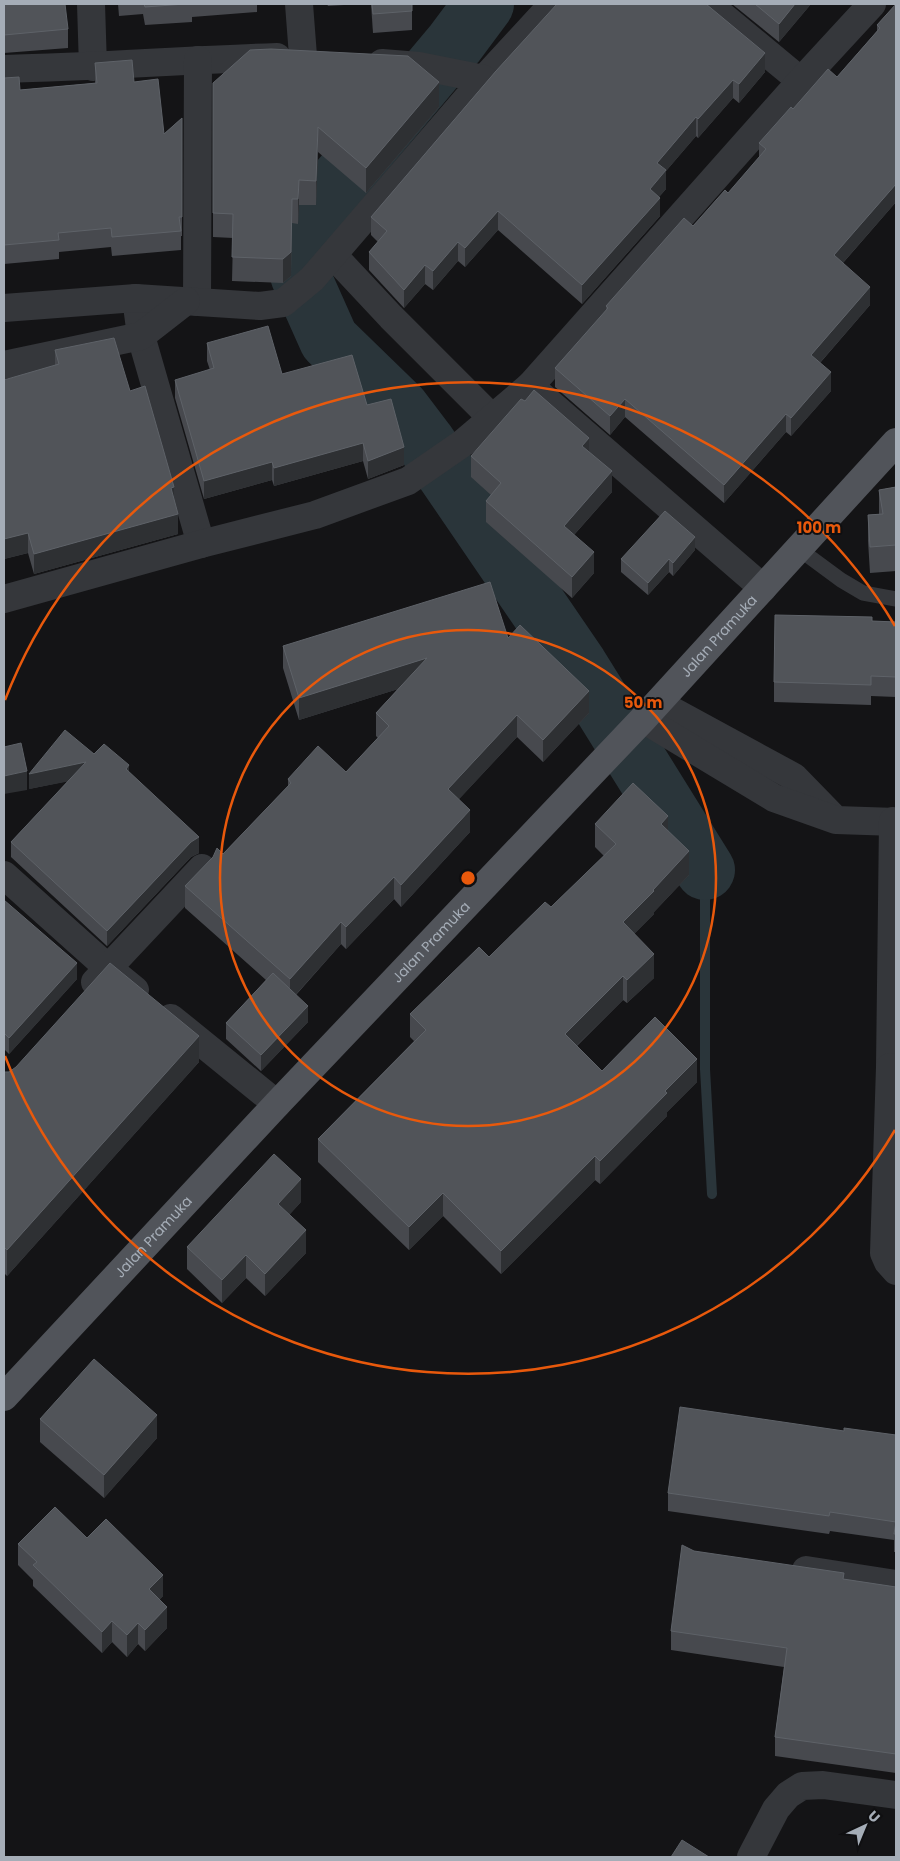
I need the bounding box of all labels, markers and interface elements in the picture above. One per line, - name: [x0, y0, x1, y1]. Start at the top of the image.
- text: 100 m: [797, 517, 841, 538]
- street label: Jalan Pramuka: [676, 590, 762, 682]
- text: 50 m: [624, 692, 662, 713]
- centre of rings: [459, 869, 477, 887]
- street label: Jalan Pramuka: [387, 897, 475, 987]
- street label: Jalan Pramuka: [110, 1191, 197, 1282]
- north arrow: [840, 1801, 890, 1851]
- text: U: [864, 1806, 885, 1827]

